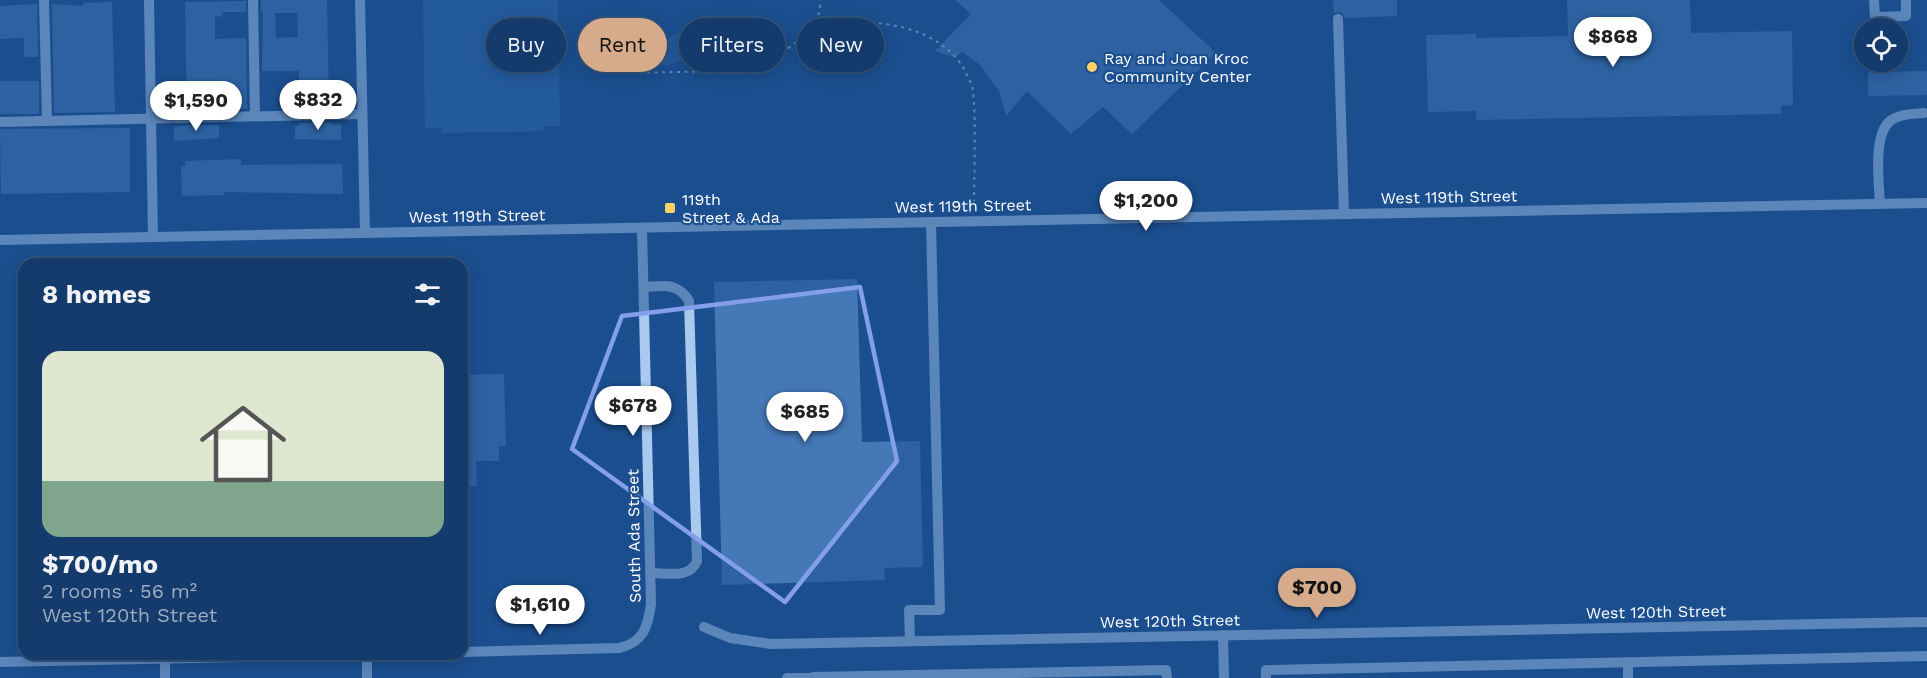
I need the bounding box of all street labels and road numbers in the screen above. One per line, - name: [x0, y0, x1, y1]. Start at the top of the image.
- street label: West 119th Street: [1380, 186, 1518, 208]
- street label: West 119th Street: [894, 195, 1032, 217]
- street label: West 119th Street: [408, 205, 546, 227]
- street label: South Ada Street: [623, 469, 645, 603]
- street label: West 120th Street: [1586, 601, 1726, 623]
- street label: West 120th Street: [1100, 610, 1240, 632]

